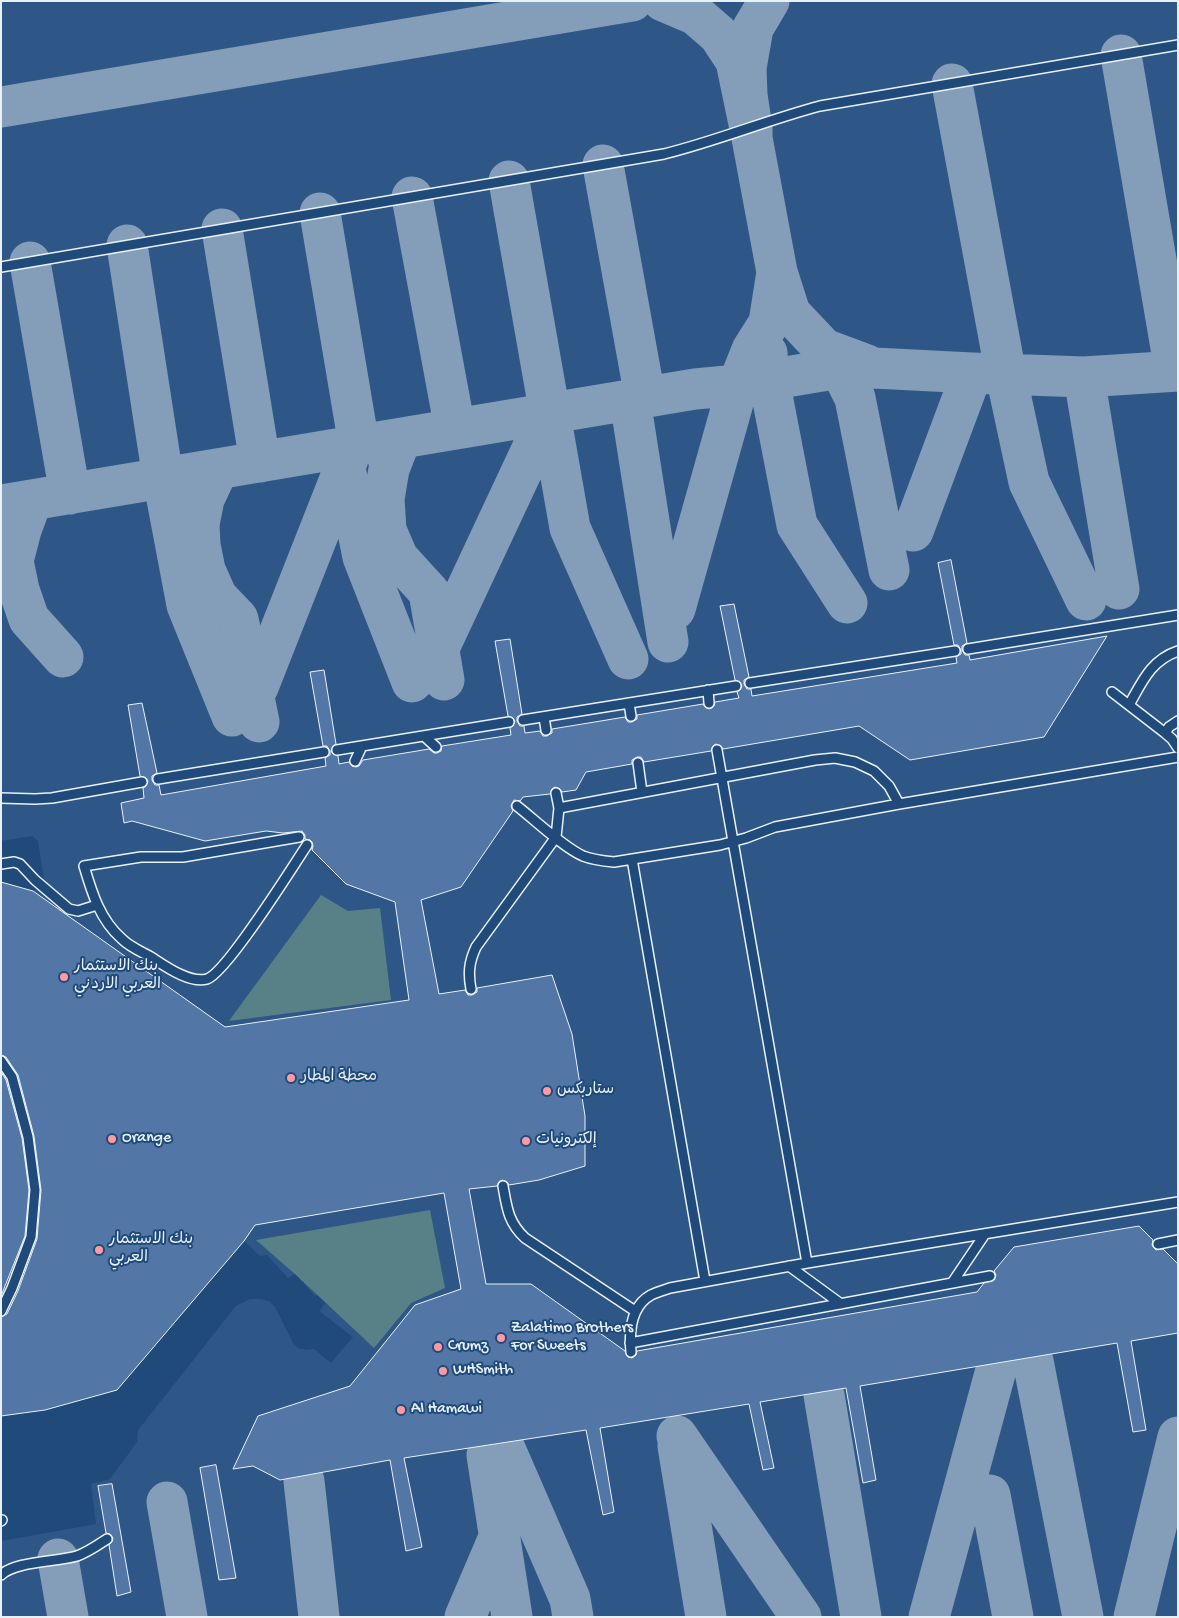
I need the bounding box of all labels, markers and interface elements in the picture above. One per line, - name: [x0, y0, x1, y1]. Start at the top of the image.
- place label: بنك الاستثمار العربي الاردني: [74, 958, 161, 996]
- marker: بنك الاستثمار العربي الاردني: [58, 971, 70, 983]
- place label: محطة المطار: [301, 1068, 377, 1088]
- marker: محطة المطار: [285, 1072, 297, 1084]
- place label: ستاربكس: [557, 1081, 614, 1101]
- marker: ستاربكس: [541, 1085, 553, 1097]
- place label: Orange: [122, 1129, 171, 1149]
- place label: إلكترونيات: [536, 1131, 597, 1151]
- marker: Orange: [106, 1133, 118, 1145]
- marker: إلكترونيات: [520, 1135, 532, 1147]
- place label: بنك الاستثمار العربي: [109, 1231, 193, 1269]
- marker: بنك الاستثمار العربي: [93, 1244, 105, 1256]
- place label: Zalatimo Brothers For Sweets: [511, 1319, 633, 1357]
- marker: Zalatimo Brothers For Sweets: [495, 1332, 507, 1344]
- place label: Crumz: [448, 1337, 488, 1357]
- marker: Crumz: [432, 1341, 444, 1353]
- place label: WHSmith: [453, 1361, 513, 1381]
- marker: WHSmith: [437, 1365, 449, 1377]
- place label: Al Hamawi: [411, 1400, 482, 1420]
- marker: Al Hamawi: [395, 1404, 407, 1416]

